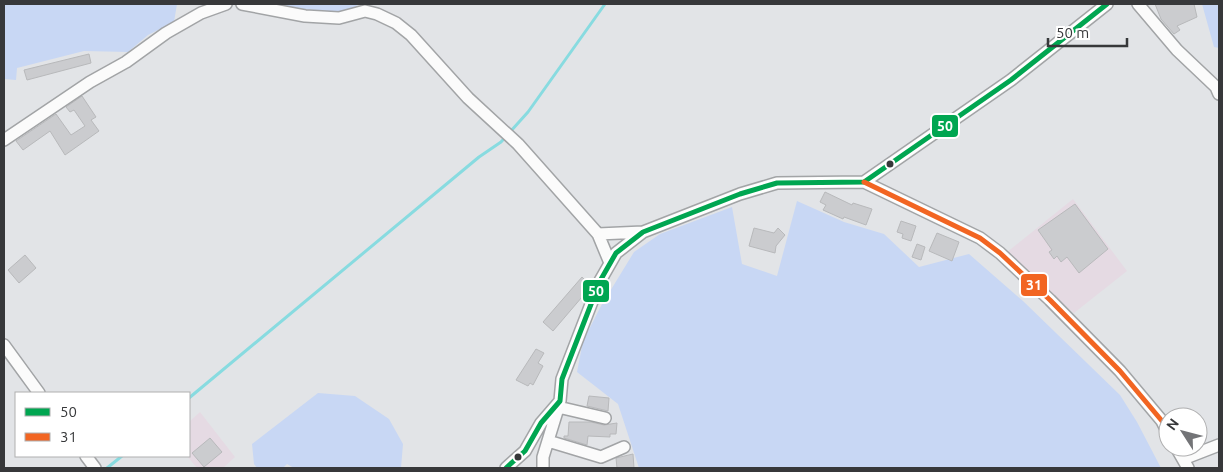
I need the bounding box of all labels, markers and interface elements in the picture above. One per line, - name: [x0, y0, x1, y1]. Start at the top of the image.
- scale bar: [1048, 15, 1127, 47]
- text: 50 m: [1056, 24, 1089, 41]
- line badge: 50: [931, 114, 959, 138]
- text: 50: [937, 118, 953, 134]
- unlabelled marker: [885, 159, 895, 169]
- line badge: 31: [1020, 273, 1048, 297]
- text: 31: [1026, 277, 1042, 293]
- line badge: 50: [582, 279, 610, 303]
- text: 50: [588, 283, 604, 299]
- legend: [15, 392, 190, 457]
- text: 50: [60, 403, 77, 420]
- north arrow: [1158, 407, 1208, 457]
- text: N: [1163, 415, 1182, 433]
- text: 31: [60, 428, 77, 445]
- unlabelled marker: [513, 452, 523, 462]

